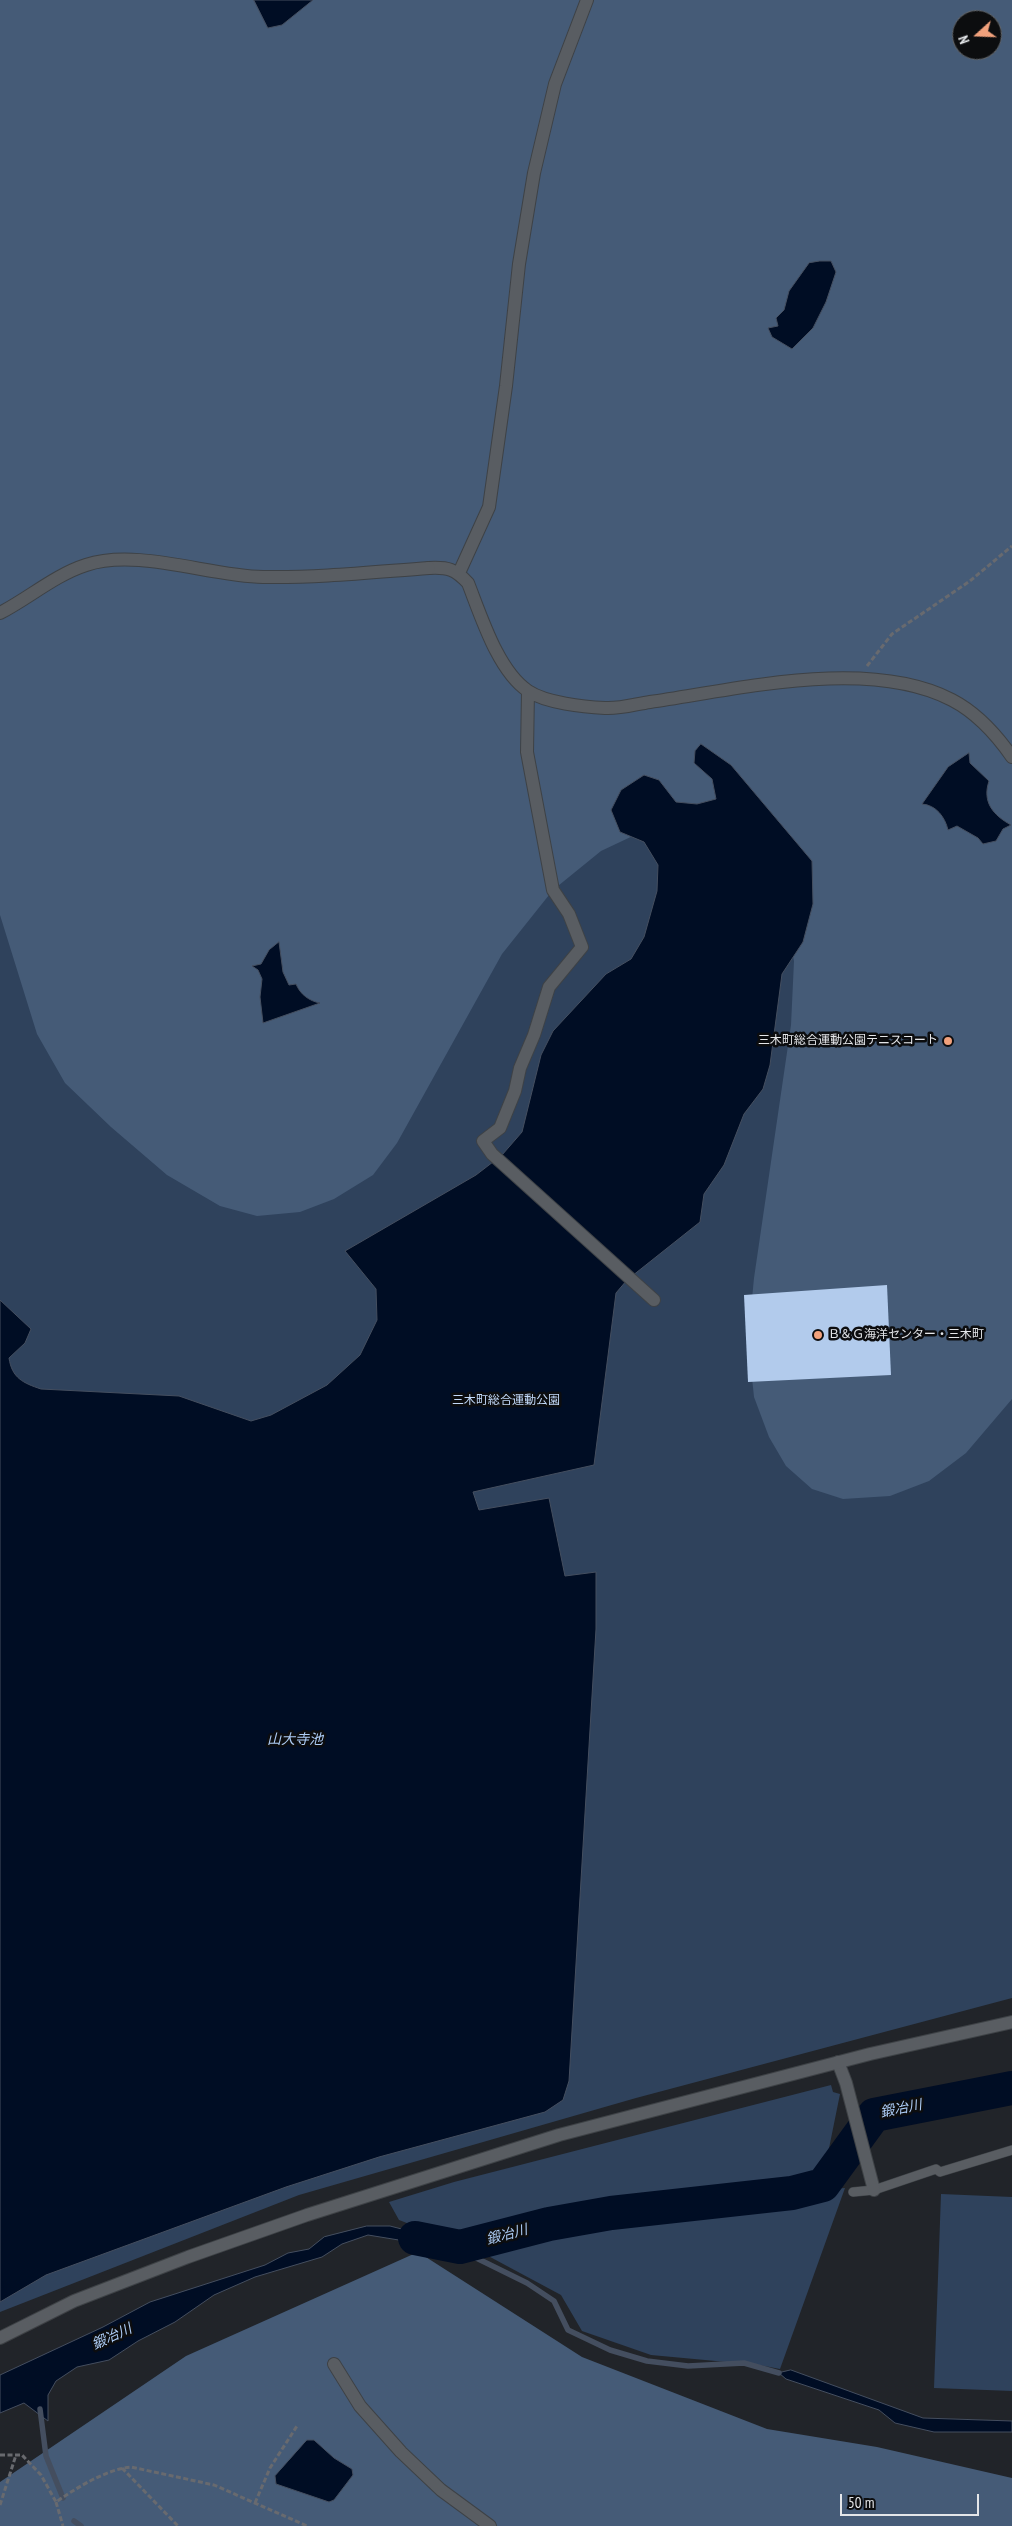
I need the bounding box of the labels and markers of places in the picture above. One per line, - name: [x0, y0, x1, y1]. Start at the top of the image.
- place label: 三木町総合運動公園テニスコート: [758, 1034, 938, 1048]
- marker: 三木町総合運動公園テニスコート: [942, 1035, 954, 1047]
- place label: Ｂ＆Ｇ海洋センター・三木町: [828, 1328, 984, 1342]
- marker: Ｂ＆Ｇ海洋センター・三木町: [812, 1329, 824, 1341]

